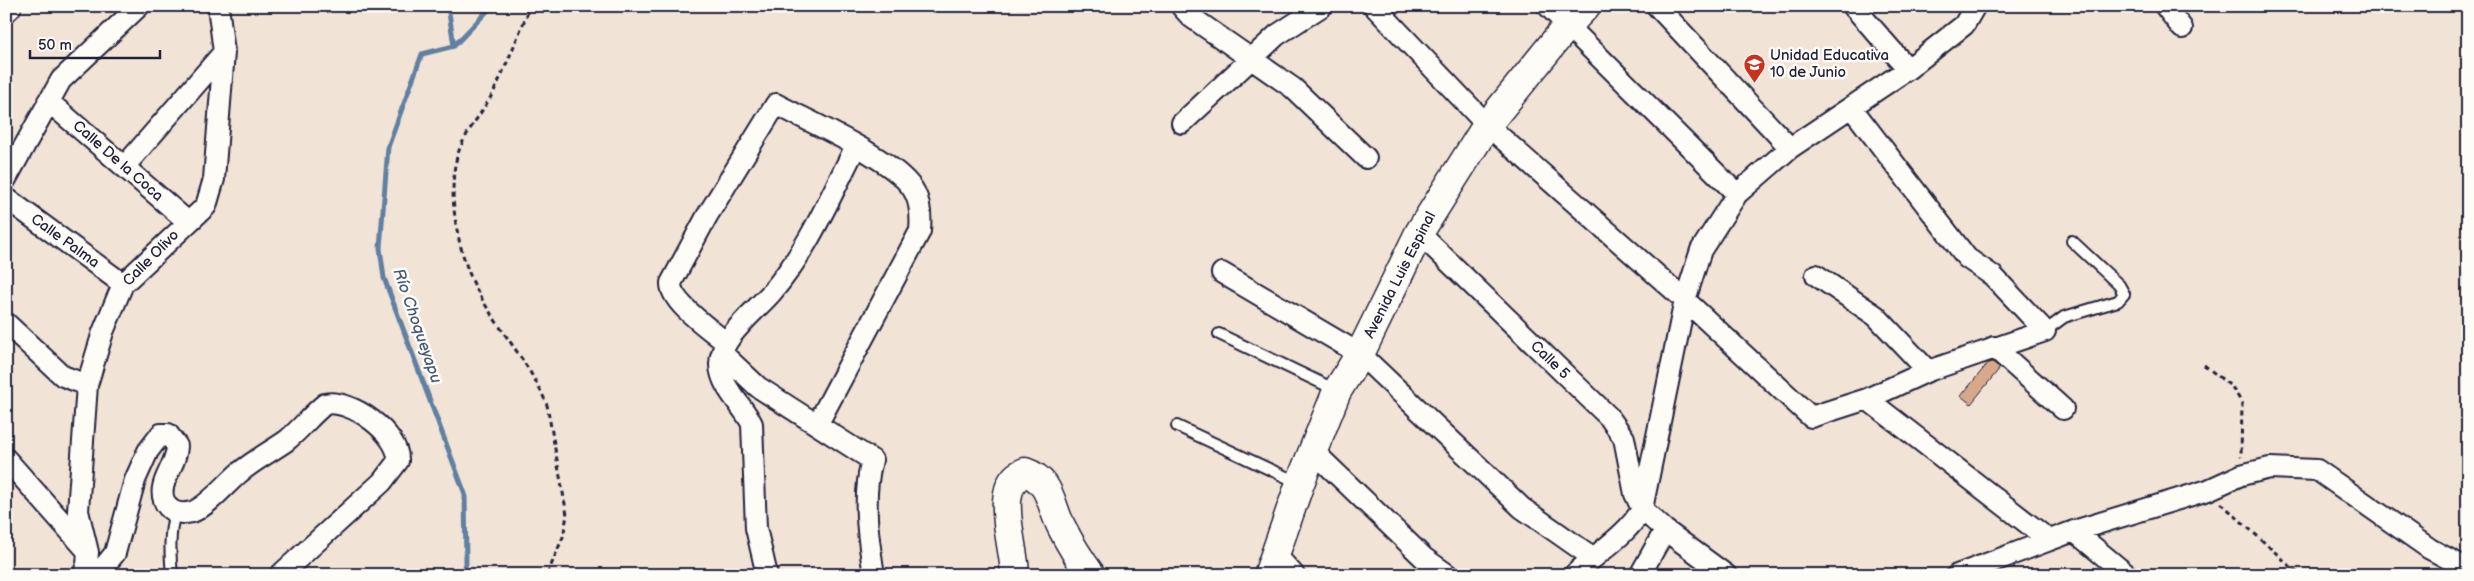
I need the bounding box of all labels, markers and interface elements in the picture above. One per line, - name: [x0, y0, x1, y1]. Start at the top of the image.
- scale bar: [30, 28, 160, 60]
- text: 50 m: [38, 36, 72, 55]
- place label: Unidad Educativa 10 de Junio: [1770, 46, 1889, 82]
- school or university icon: Unidad Educativa 10 de Junio: [1742, 52, 1766, 83]
- street label: Calle De la Coca: [69, 117, 167, 205]
- street label: Avenida Luis Espinal: [1360, 208, 1440, 342]
- street label: Calle Palma: [27, 210, 103, 272]
- street label: Calle Olivo: [119, 226, 183, 290]
- water label: Río Choqueyapu: [389, 266, 445, 386]
- street label: Calle 5: [1526, 337, 1574, 383]

